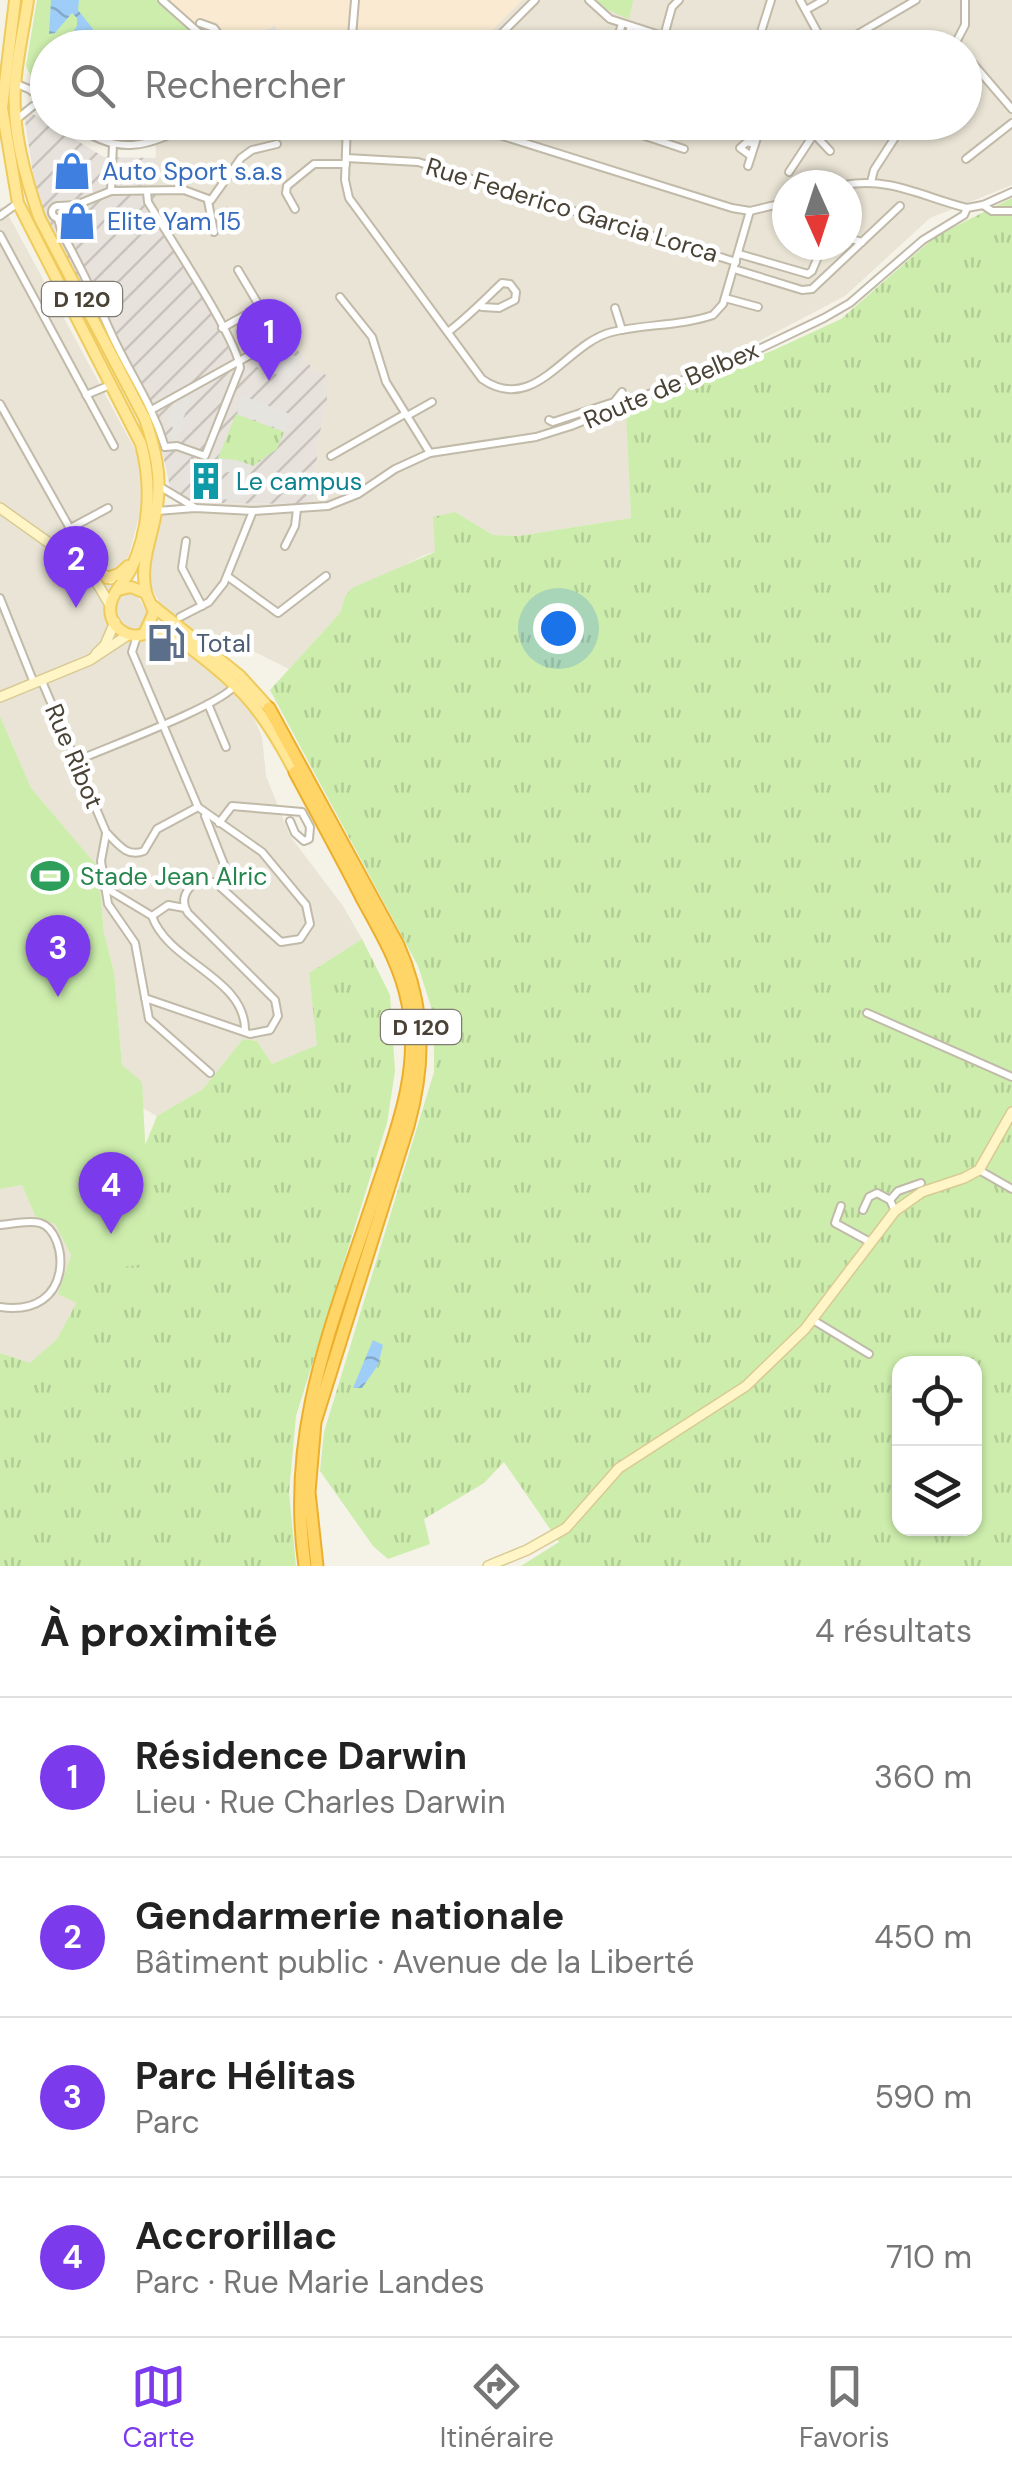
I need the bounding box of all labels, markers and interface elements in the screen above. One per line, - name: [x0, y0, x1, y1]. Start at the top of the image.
- search box: [30, 30, 982, 140]
- icon: search: [65, 58, 120, 113]
- text: Rechercher: [145, 60, 346, 110]
- shop icon: Auto Sport s.a.s: [51, 150, 93, 192]
- street label: Rue Federico Garcia Lorca: [422, 150, 722, 270]
- place label: Auto Sport s.a.s: [102, 155, 283, 188]
- north arrow: [772, 170, 862, 260]
- shop icon: Elite Yam 15: [56, 200, 98, 242]
- place label: Elite Yam 15: [107, 205, 241, 238]
- road number: D 120: [42, 282, 122, 316]
- pin: 1: [236, 298, 302, 381]
- street label: Route de Belbex: [579, 333, 763, 437]
- building icon: Le campus: [185, 460, 227, 502]
- place label: Le campus: [236, 465, 362, 498]
- pin: 2: [44, 526, 108, 608]
- your location: [533, 603, 584, 654]
- fuel station icon: Total: [145, 622, 187, 664]
- place label: Total: [196, 627, 251, 660]
- street label: Rue Ribot: [37, 699, 111, 813]
- sports icon: Stade Jean Alric: [29, 855, 71, 897]
- place label: Stade Jean Alric: [80, 860, 267, 893]
- pin: 3: [26, 914, 90, 997]
- road number: D 120: [381, 1010, 461, 1044]
- pin: 4: [78, 1152, 144, 1234]
- map controls: [892, 1356, 982, 1536]
- button: locate: [892, 1356, 982, 1446]
- button: layers: [892, 1446, 982, 1536]
- text: À proximité: [40, 1604, 278, 1659]
- text: 4 résultats: [815, 1610, 972, 1652]
- text: Résidence Darwin: [135, 1731, 467, 1781]
- text: 1: [67, 1756, 78, 1798]
- text: 360 m: [874, 1756, 972, 1798]
- text: Lieu · Rue Charles Darwin: [135, 1781, 506, 1823]
- text: Gendarmerie nationale: [135, 1891, 564, 1941]
- text: 2: [63, 1916, 82, 1958]
- text: 450 m: [874, 1916, 972, 1958]
- text: Bâtiment public · Avenue de la Liberté: [135, 1941, 694, 1983]
- text: Parc Hélitas: [135, 2051, 356, 2101]
- text: 3: [63, 2076, 82, 2118]
- text: 590 m: [874, 2076, 972, 2118]
- text: Parc: [135, 2101, 200, 2143]
- text: Accrorillac: [135, 2211, 337, 2261]
- text: 4: [62, 2236, 83, 2278]
- text: 710 m: [886, 2236, 972, 2278]
- text: Parc · Rue Marie Landes: [135, 2261, 485, 2303]
- tab: Carte: [123, 2359, 195, 2456]
- tab: Itinéraire: [440, 2359, 554, 2456]
- tab: Favoris: [799, 2359, 889, 2456]

